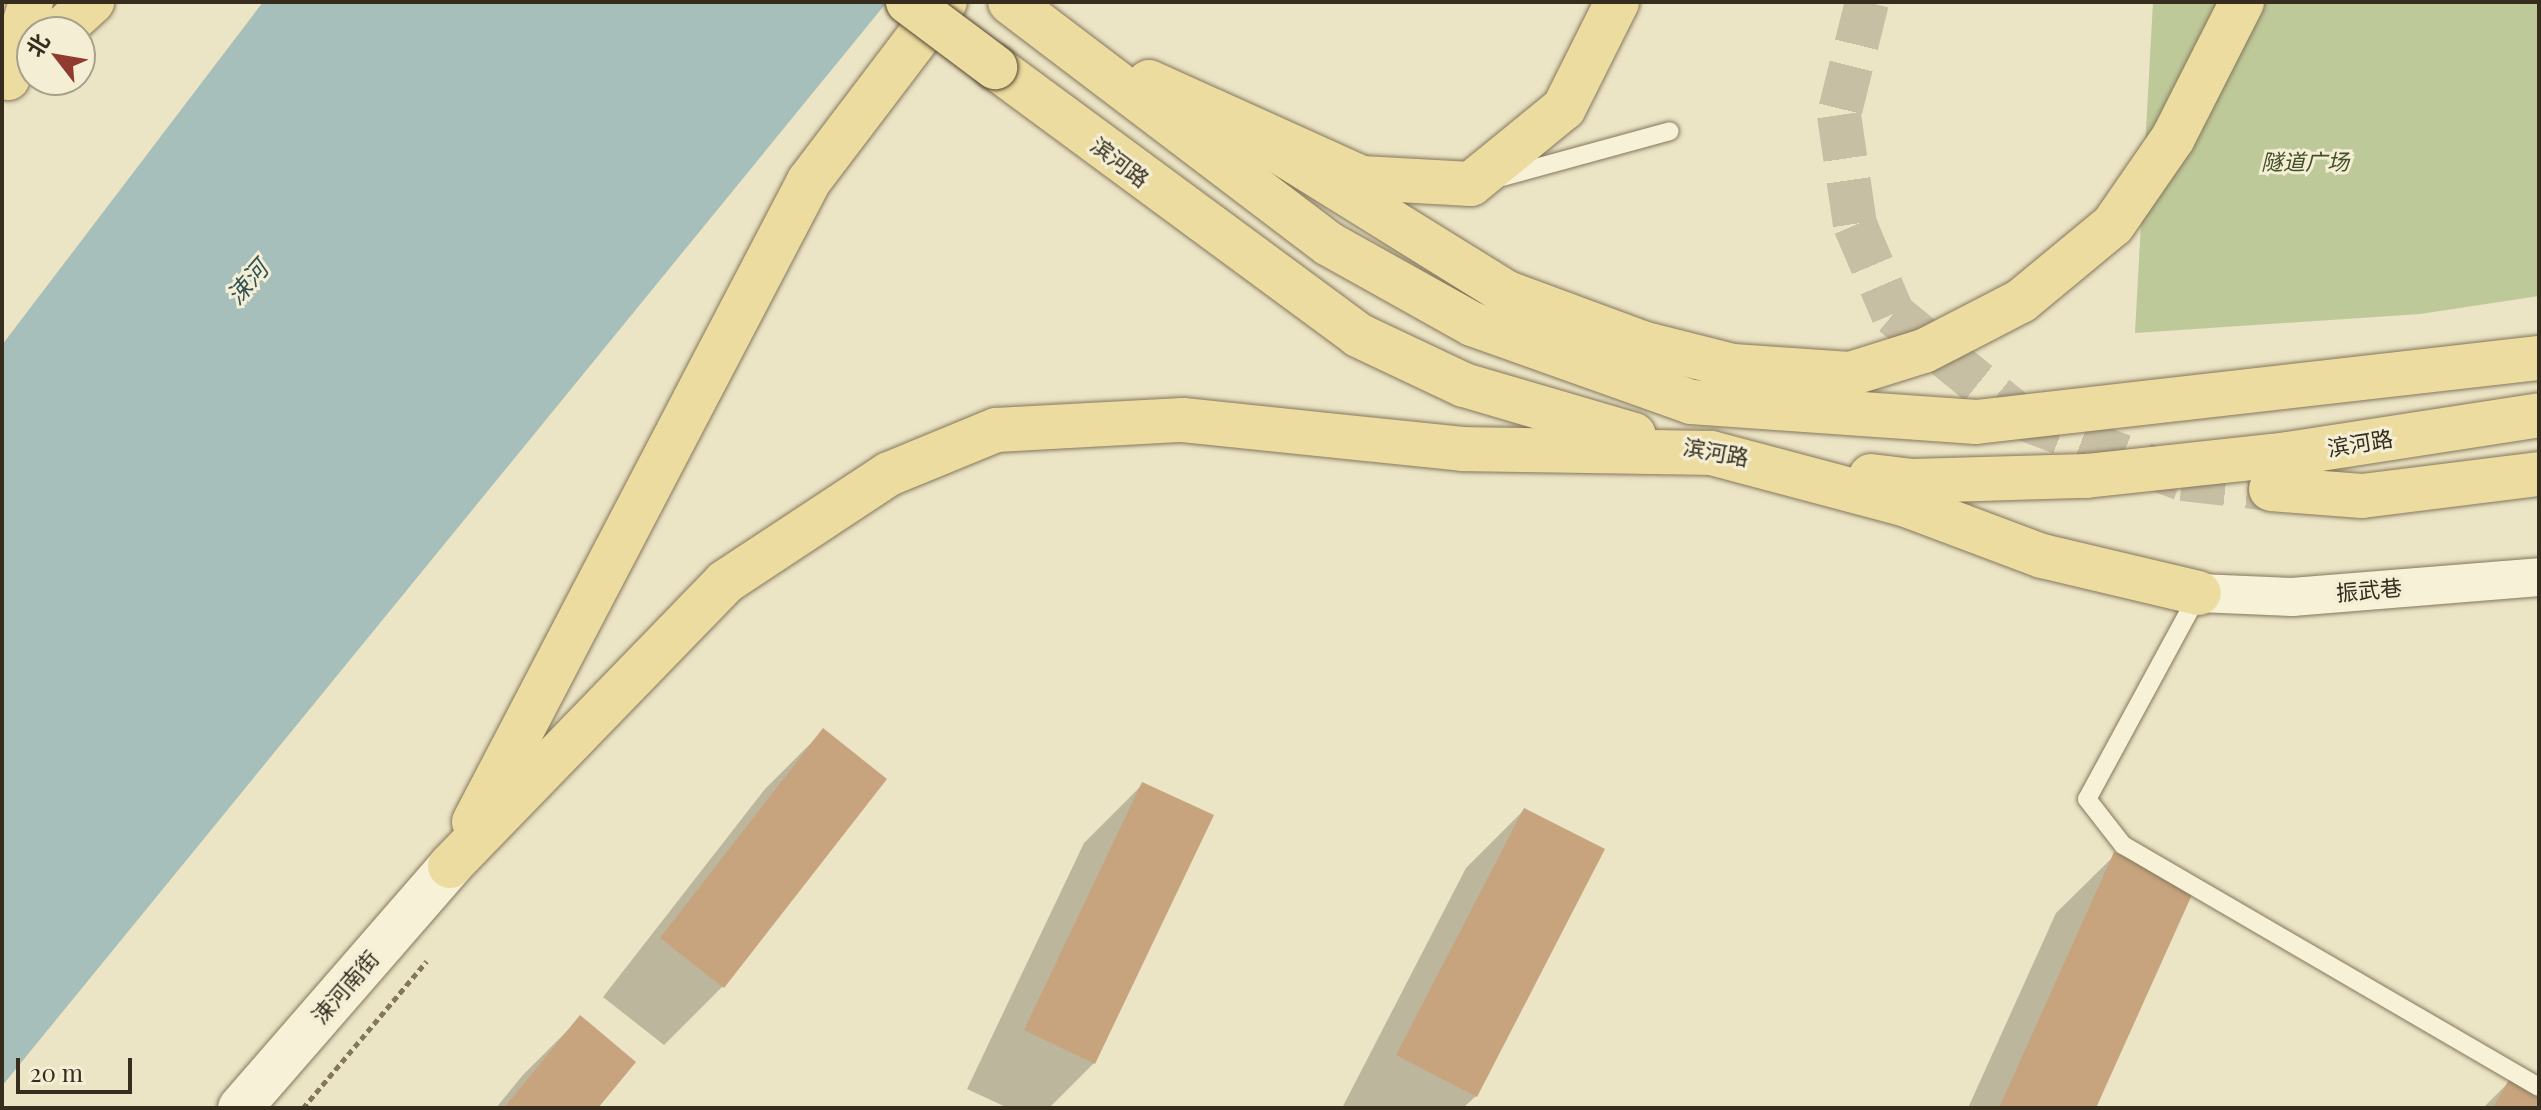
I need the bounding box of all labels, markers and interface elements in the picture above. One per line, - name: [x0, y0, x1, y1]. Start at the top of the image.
- north arrow: [16, 16, 96, 96]
- text: 北: [19, 28, 56, 62]
- street label: 滨河路: [1086, 132, 1154, 192]
- park label: 隧道广场: [2261, 149, 2349, 175]
- water label: 涑河: [220, 254, 274, 310]
- street label: 滨河路: [2325, 425, 2395, 461]
- street label: 滨河路: [1681, 433, 1751, 471]
- street label: 振武巷: [2335, 574, 2403, 606]
- street label: 涑河南街: [306, 945, 384, 1029]
- scale bar: [20, 1042, 136, 1092]
- text: 20 m: [30, 1056, 83, 1088]

